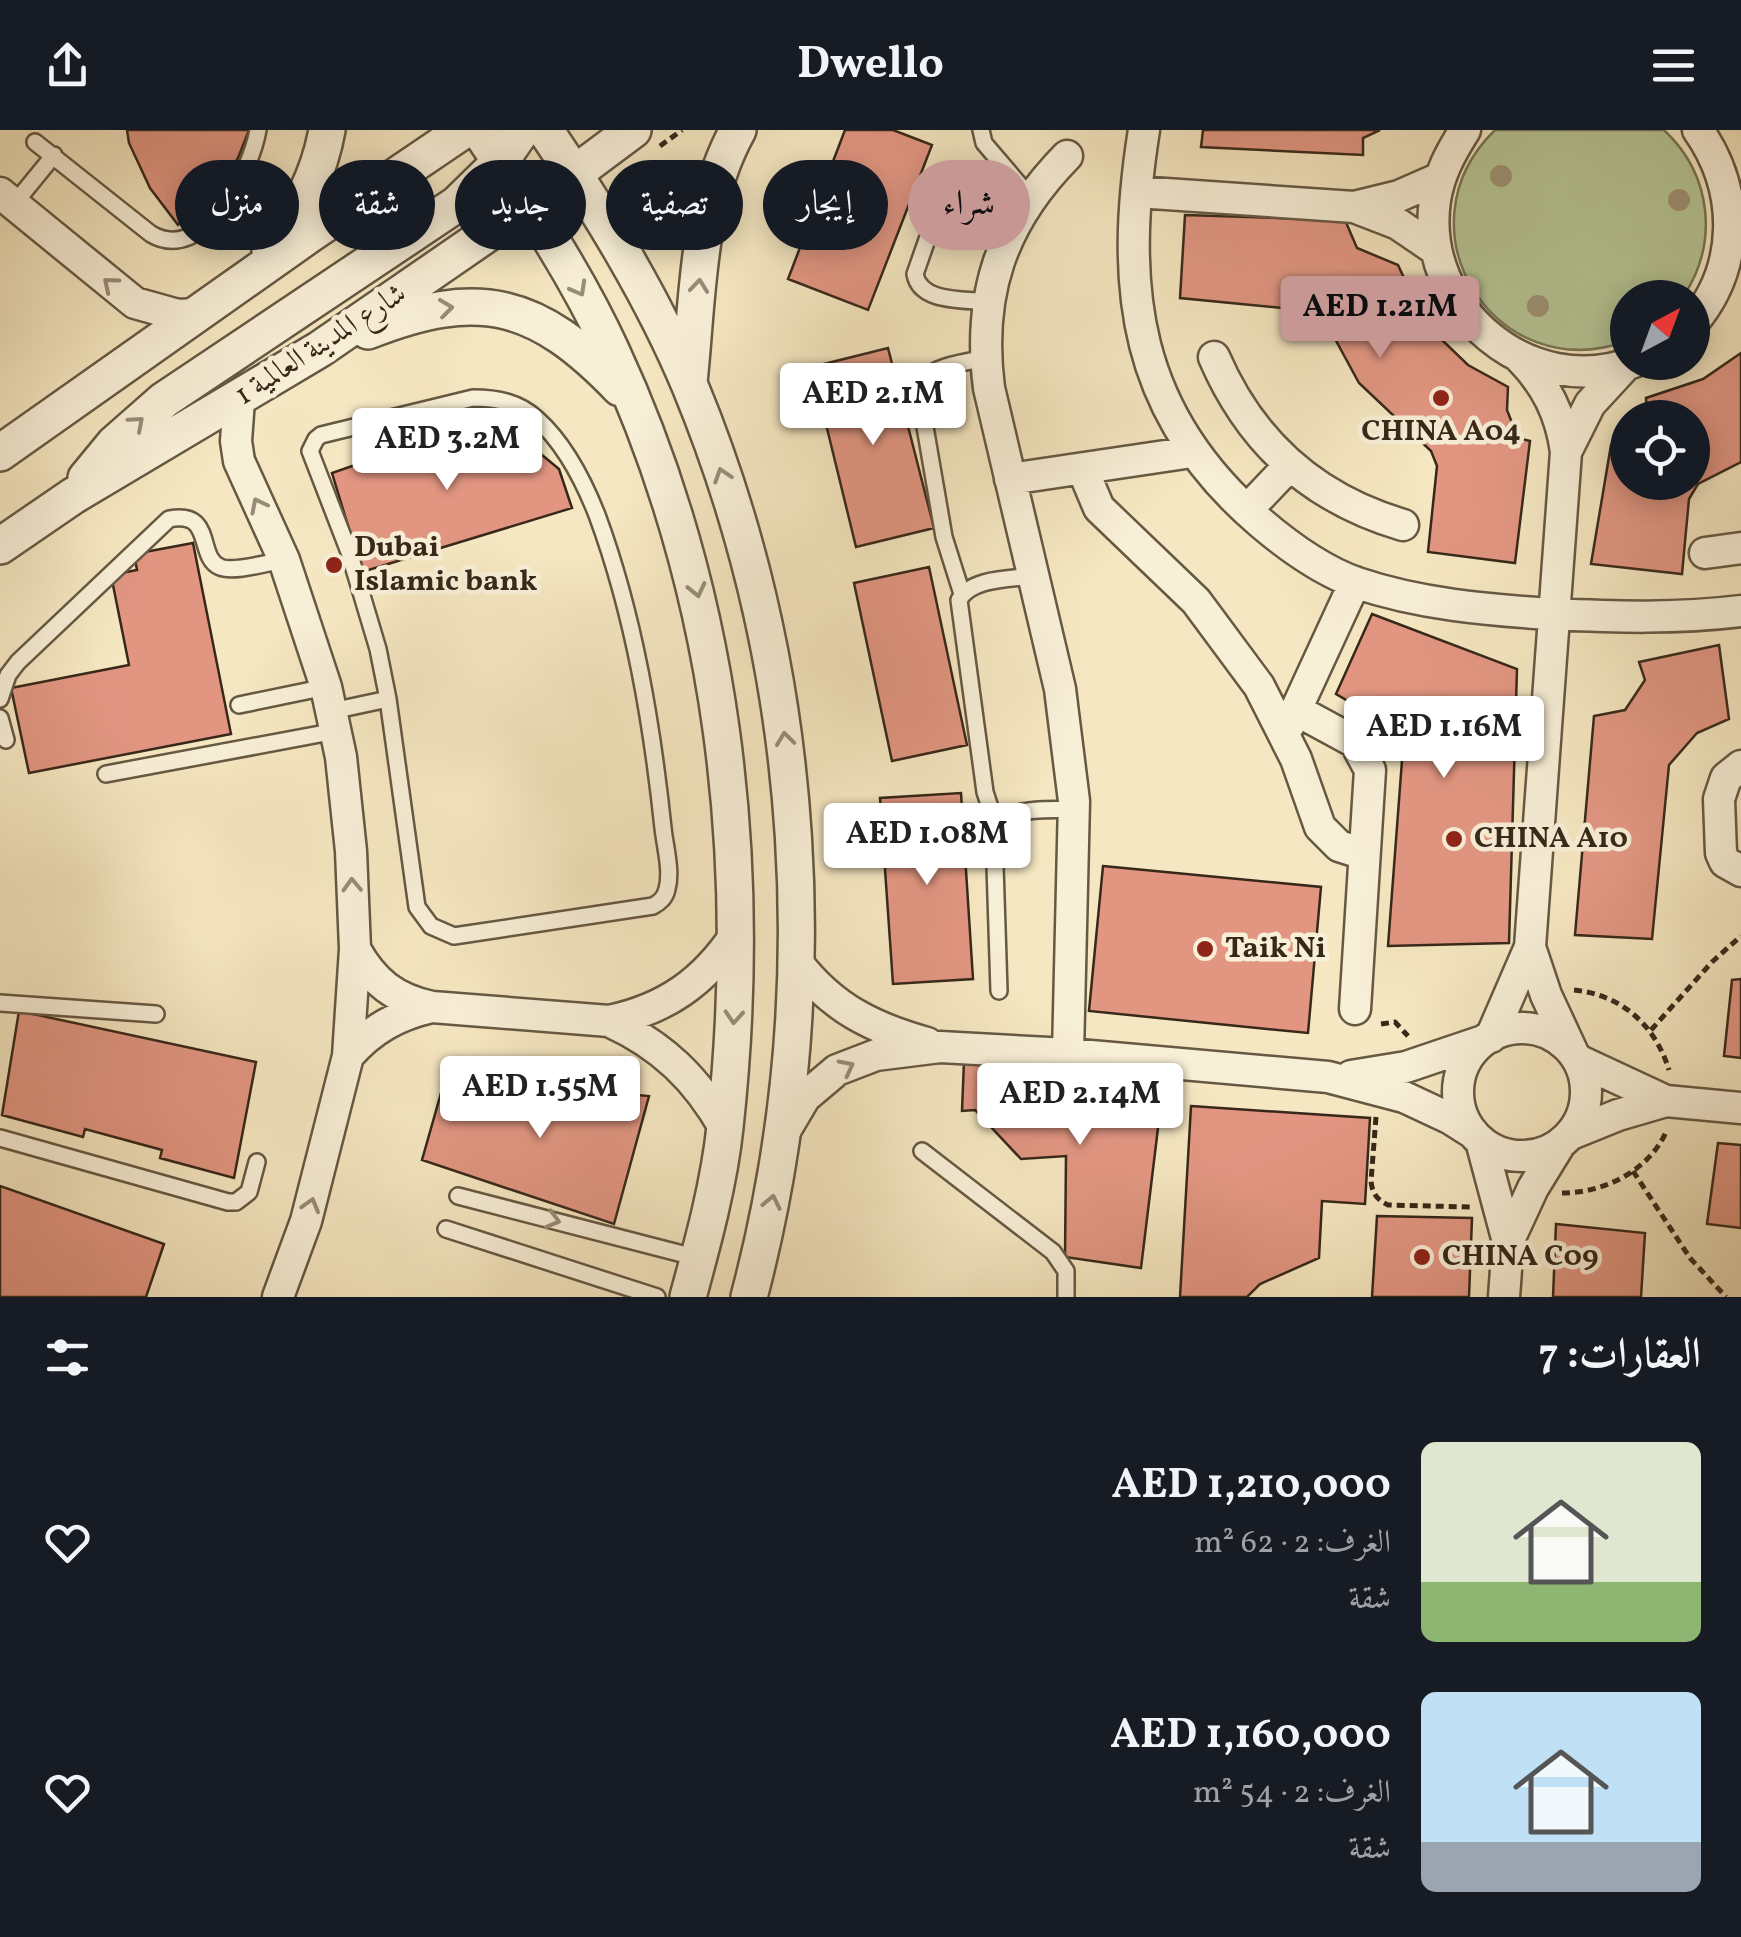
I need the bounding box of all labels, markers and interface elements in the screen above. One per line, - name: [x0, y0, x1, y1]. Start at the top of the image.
- text: Dwello: [797, 34, 944, 97]
- icon: share: [40, 38, 95, 93]
- icon: menu: [1646, 38, 1701, 93]
- chip: منزل: [175, 160, 299, 250]
- chip: شقة: [319, 160, 435, 250]
- chip: جديد: [455, 160, 586, 250]
- chip: تصفية: [606, 160, 743, 250]
- chip: إيجار: [763, 160, 888, 250]
- chip: شراء: [908, 160, 1030, 250]
- street label: شارع المدينة العالمية 1: [227, 274, 416, 418]
- pin: AED 1.21M: [1266, 276, 1494, 361]
- one-way arrow: [104, 278, 122, 296]
- one-way arrow: [567, 278, 587, 296]
- one-way arrow: [688, 278, 709, 294]
- north arrow: [1610, 280, 1710, 380]
- map controls: [1610, 280, 1710, 500]
- text: AED 1.21M: [1302, 286, 1458, 330]
- one-way arrow: [437, 298, 454, 319]
- pin: AED 2.1M: [770, 363, 976, 448]
- text: AED 2.1M: [802, 373, 944, 417]
- marker: CHINA A04: [1430, 387, 1452, 409]
- button: locate: [1610, 400, 1710, 500]
- pin: AED 3.2M: [344, 408, 550, 493]
- place label: CHINA A04: [1361, 411, 1521, 453]
- one-way arrow: [125, 417, 144, 435]
- text: AED 3.2M: [374, 418, 520, 462]
- one-way arrow: [714, 467, 734, 484]
- one-way arrow: [251, 498, 270, 516]
- place label: Dubai Islamic bank: [354, 527, 537, 603]
- marker: Dubai Islamic bank: [323, 554, 345, 576]
- one-way arrow: [685, 581, 706, 598]
- pin: AED 1.16M: [1330, 696, 1558, 781]
- text: AED 1.16M: [1366, 706, 1522, 750]
- one-way arrow: [775, 731, 796, 748]
- pin: AED 1.08M: [813, 803, 1041, 888]
- text: AED 1.08M: [846, 813, 1008, 857]
- place label: CHINA A10: [1474, 818, 1628, 860]
- marker: CHINA A10: [1443, 828, 1465, 850]
- one-way arrow: [342, 877, 363, 893]
- place label: Taik Ni: [1225, 928, 1326, 970]
- marker: Taik Ni: [1194, 938, 1216, 960]
- one-way arrow: [723, 1010, 745, 1026]
- pin: AED 1.55M: [426, 1056, 654, 1141]
- one-way arrow: [837, 1059, 855, 1079]
- pin: AED 2.14M: [966, 1063, 1194, 1148]
- text: AED 1.55M: [462, 1066, 618, 1110]
- text: AED 2.14M: [999, 1073, 1161, 1117]
- one-way arrow: [760, 1194, 781, 1211]
- one-way arrow: [299, 1197, 320, 1214]
- one-way arrow: [544, 1209, 561, 1230]
- place label: CHINA C09: [1442, 1236, 1599, 1278]
- marker: CHINA C09: [1411, 1246, 1433, 1268]
- text: العقارات: 7: [1538, 1327, 1701, 1386]
- icon: filters: [40, 1330, 95, 1385]
- text: AED 1,210,000: [1111, 1457, 1391, 1516]
- icon: home: [1501, 1482, 1621, 1602]
- icon: heart: [40, 1515, 95, 1570]
- text: الغرف: 2 · 62 m²: [1194, 1522, 1391, 1566]
- text: شقة: [1349, 1578, 1391, 1622]
- text: AED 1,160,000: [1110, 1707, 1391, 1766]
- icon: home: [1501, 1732, 1621, 1852]
- icon: heart: [40, 1765, 95, 1820]
- text: الغرف: 2 · 54 m²: [1193, 1772, 1391, 1816]
- text: شقة: [1349, 1828, 1391, 1872]

